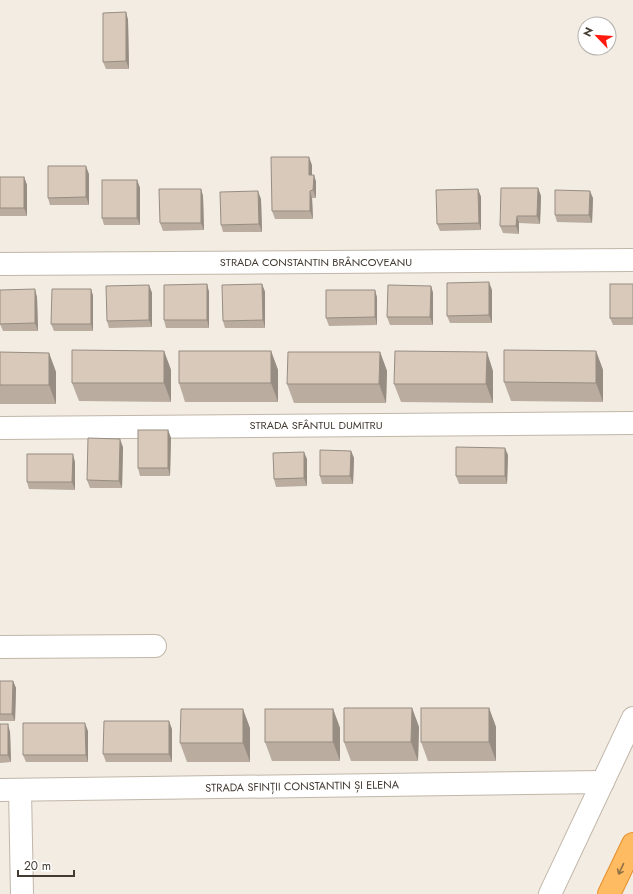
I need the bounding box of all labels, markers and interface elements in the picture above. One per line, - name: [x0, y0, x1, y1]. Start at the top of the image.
- north arrow: [577, 16, 617, 56]
- text: N: [579, 24, 597, 39]
- street label: STRADA CONSTANTIN BRÂNCOVEANU: [220, 254, 412, 270]
- street label: STRADA SFÂNTUL DUMITRU: [249, 417, 383, 433]
- street label: STRADA SFINȚII CONSTANTIN ȘI ELENA: [205, 776, 400, 796]
- scale bar: [18, 852, 74, 878]
- text: 20 m: [24, 857, 51, 875]
- one-way arrow: [617, 862, 624, 874]

